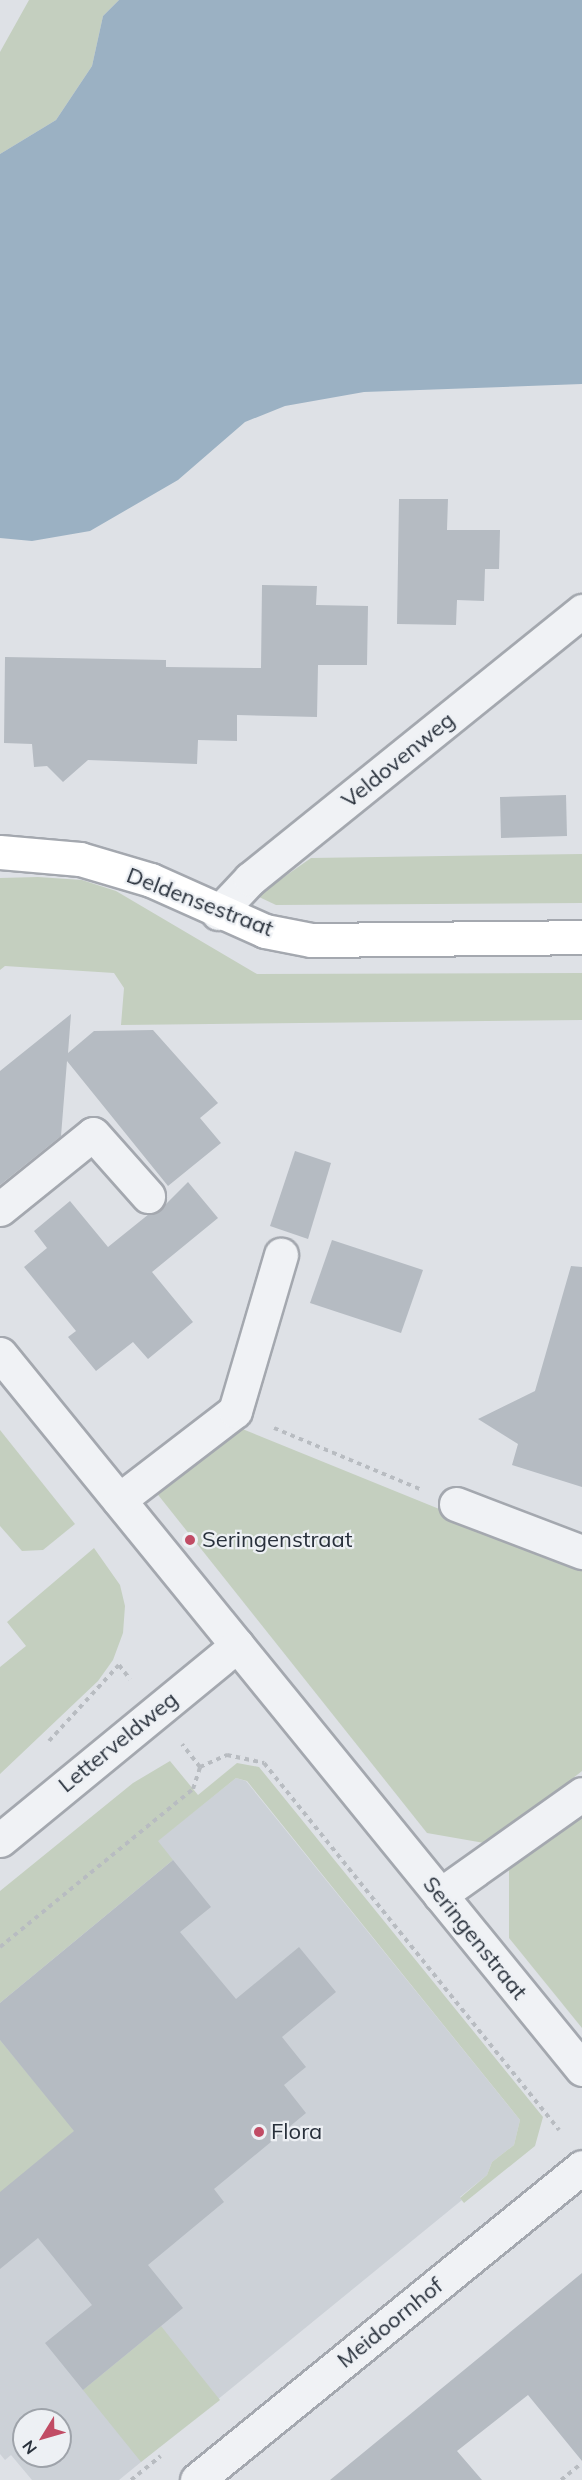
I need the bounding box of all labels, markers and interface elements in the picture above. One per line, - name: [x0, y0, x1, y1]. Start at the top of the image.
- street label: Veldovenweg: [336, 707, 460, 813]
- street label: Deldensestraat: [123, 862, 277, 942]
- place label: Seringenstraat: [202, 1527, 352, 1553]
- marker: Seringenstraat: [183, 1533, 197, 1547]
- street label: Letterveldweg: [53, 1686, 183, 1798]
- street label: Seringenstraat: [417, 1871, 533, 2005]
- place label: Flora: [271, 2119, 322, 2145]
- marker: Flora: [252, 2125, 266, 2139]
- street label: Meidoornhof: [332, 2272, 448, 2374]
- north arrow: [12, 2408, 72, 2468]
- text: N: [18, 2437, 41, 2458]

